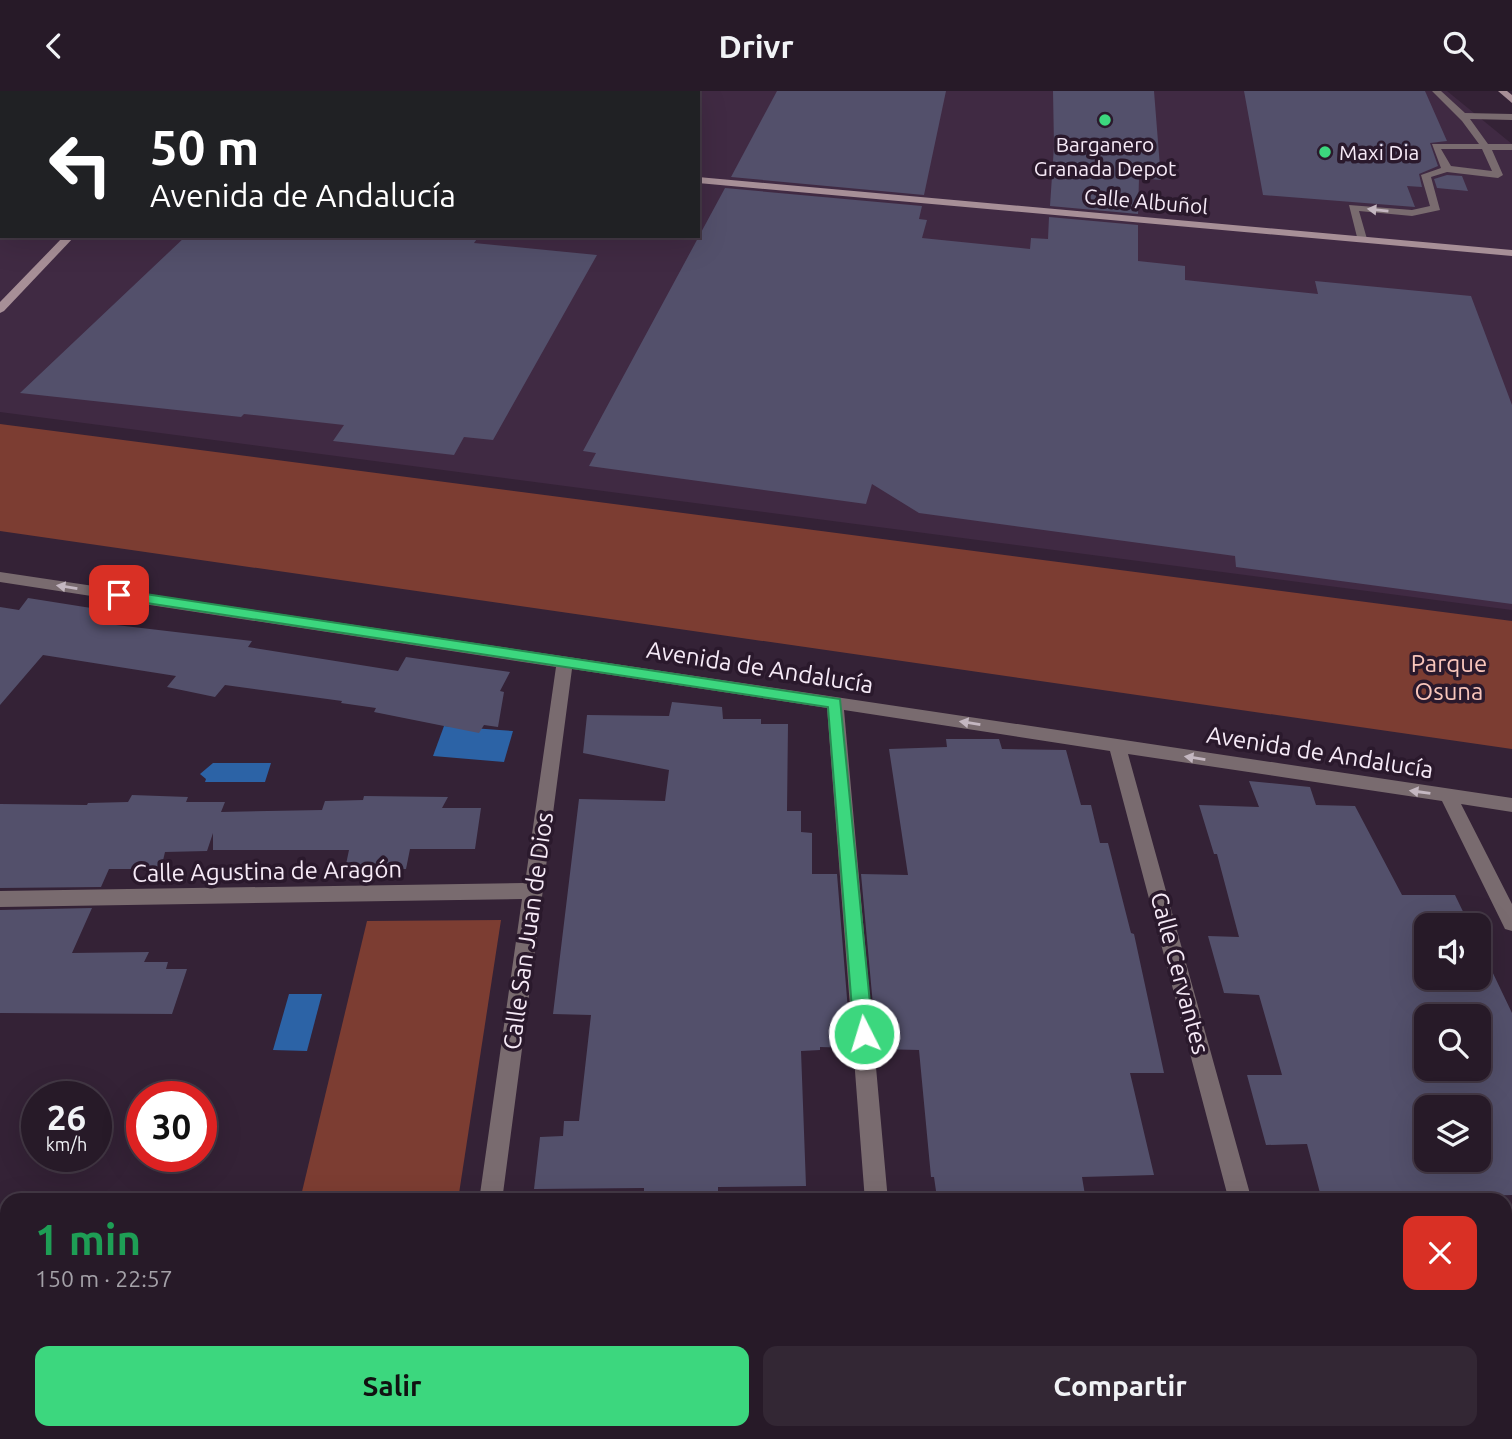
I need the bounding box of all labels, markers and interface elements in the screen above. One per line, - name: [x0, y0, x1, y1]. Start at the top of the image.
- icon: back: [35, 27, 73, 65]
- icon: search: [1439, 27, 1477, 65]
- text: Drivr: [718, 28, 794, 64]
- marker: Barganero Granada Depot: [1097, 112, 1113, 128]
- icon: left: [35, 119, 126, 210]
- text: 50 m: [150, 119, 259, 174]
- place label: Barganero Granada Depot: [1034, 132, 1176, 180]
- place label: Maxi Dia: [1339, 140, 1419, 164]
- marker: Maxi Dia: [1317, 144, 1333, 160]
- text: Avenida de Andalucía: [150, 177, 456, 213]
- street label: Calle Albuñol: [1083, 184, 1209, 218]
- one-way arrow: [1367, 204, 1389, 215]
- pin: [89, 565, 149, 625]
- icon: arrive: [100, 576, 138, 614]
- one-way arrow: [56, 581, 78, 592]
- street label: Avenida de Andalucía: [645, 636, 875, 698]
- park label: Parque Osuna: [1411, 650, 1487, 705]
- one-way arrow: [959, 718, 981, 729]
- street label: Avenida de Andalucía: [1205, 721, 1435, 783]
- one-way arrow: [1184, 752, 1206, 763]
- one-way arrow: [1409, 786, 1431, 797]
- street label: Calle San Juan de Dios: [498, 810, 558, 1052]
- street label: Calle Agustina de Aragón: [132, 855, 402, 887]
- street label: Calle Cervantes: [1145, 889, 1215, 1057]
- map controls: [1414, 913, 1491, 1172]
- button: sound: [1414, 913, 1491, 990]
- position arrow: [827, 997, 901, 1071]
- button: search: [1414, 1004, 1491, 1081]
- speed limit sign: 30: [126, 1081, 217, 1172]
- button: layers: [1414, 1095, 1491, 1172]
- text: 26: [47, 1097, 86, 1137]
- text: km/h: [46, 1134, 87, 1154]
- text: 1 min: [35, 1216, 141, 1263]
- button: close: [1403, 1216, 1477, 1290]
- text: 150 m · 22:57: [35, 1266, 173, 1291]
- button: Salir: [35, 1346, 749, 1426]
- button: Compartir: [763, 1346, 1477, 1426]

